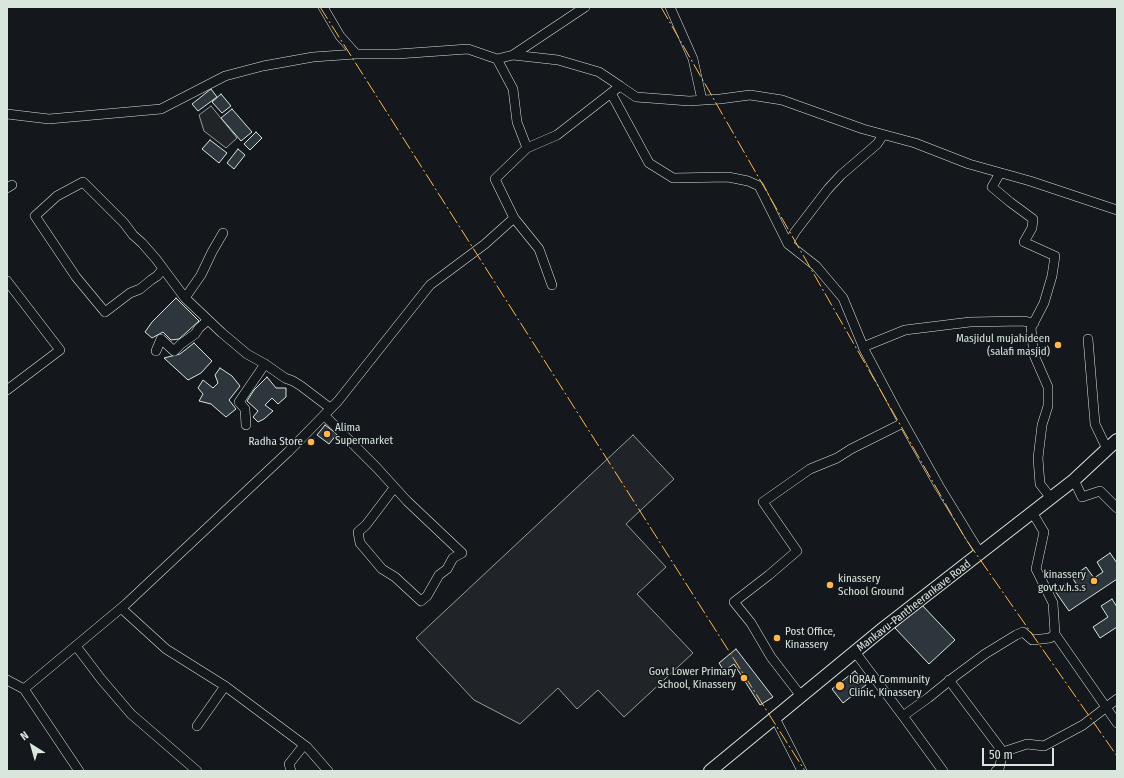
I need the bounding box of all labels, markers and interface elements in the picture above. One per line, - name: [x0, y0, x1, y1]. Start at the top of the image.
- place label: Masjidul mujahideen (salafi masjid): [956, 332, 1050, 358]
- marker: Masjidul mujahideen (salafi masjid): [1053, 340, 1063, 350]
- place label: Alima Supermarket: [335, 421, 393, 447]
- marker: Alima Supermarket: [322, 429, 332, 439]
- place label: Radha Store: [248, 435, 303, 449]
- marker: Radha Store: [306, 437, 316, 447]
- street label: Mankavu-Pantheerankave Road: [854, 557, 974, 655]
- place label: kinassery govt.v.h.s.s: [1038, 568, 1086, 594]
- place label: kinassery School Ground: [838, 572, 904, 598]
- marker: kinassery govt.v.h.s.s: [1089, 576, 1099, 586]
- marker: kinassery School Ground: [825, 580, 835, 590]
- place label: Post Office, Kinassery: [785, 625, 835, 651]
- marker: Post Office, Kinassery: [772, 633, 782, 643]
- place label: Govt Lower Primary School, Kinassery: [649, 665, 736, 691]
- marker: Govt Lower Primary School, Kinassery: [739, 673, 749, 683]
- place label: IQRAA Community Clinic, Kinassery: [849, 673, 930, 699]
- marker: IQRAA Community Clinic, Kinassery: [834, 680, 846, 692]
- north arrow: [12, 726, 52, 766]
- text: N: [18, 729, 31, 743]
- scale bar: [984, 740, 1056, 766]
- text: 50 m: [989, 748, 1013, 762]

